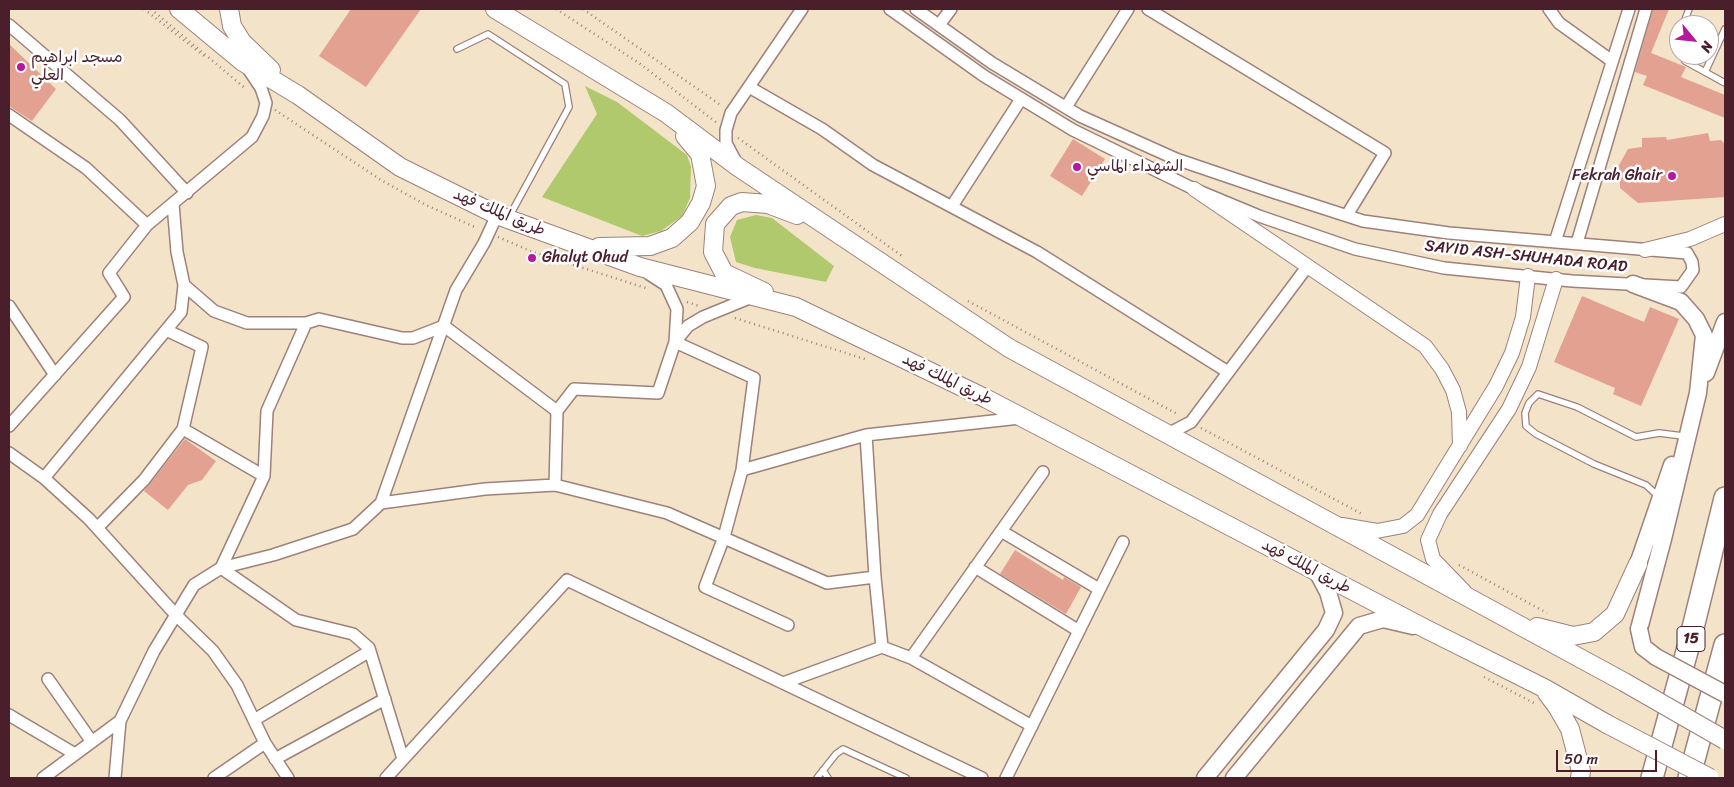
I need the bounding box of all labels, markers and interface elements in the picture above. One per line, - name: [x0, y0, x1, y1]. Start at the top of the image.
- north arrow: [1669, 15, 1719, 65]
- text: N: [1693, 37, 1720, 57]
- place label: مسجد ابراهيم العلي: [31, 48, 123, 86]
- marker: مسجد ابراهيم العلي: [15, 61, 27, 73]
- place label: الشهداء الماسي: [1087, 157, 1183, 177]
- marker: الشهداء الماسي: [1071, 161, 1083, 173]
- place label: Fekrah Ghair: [1572, 166, 1662, 186]
- marker: Fekrah Ghair: [1666, 170, 1678, 182]
- street label: طريق الملك فهد: [450, 185, 548, 241]
- street label: SAYID ASH-SHUHADA ROAD: [1424, 237, 1628, 277]
- place label: Ghalyt Ohud: [542, 248, 628, 268]
- marker: Ghalyt Ohud: [526, 252, 538, 264]
- street label: طريق الملك فهد: [899, 350, 995, 410]
- street label: طريق الملك فهد: [1258, 536, 1354, 598]
- road number: 15: [1677, 626, 1705, 652]
- scale bar: [1559, 740, 1660, 772]
- text: 50 m: [1564, 746, 1598, 772]

